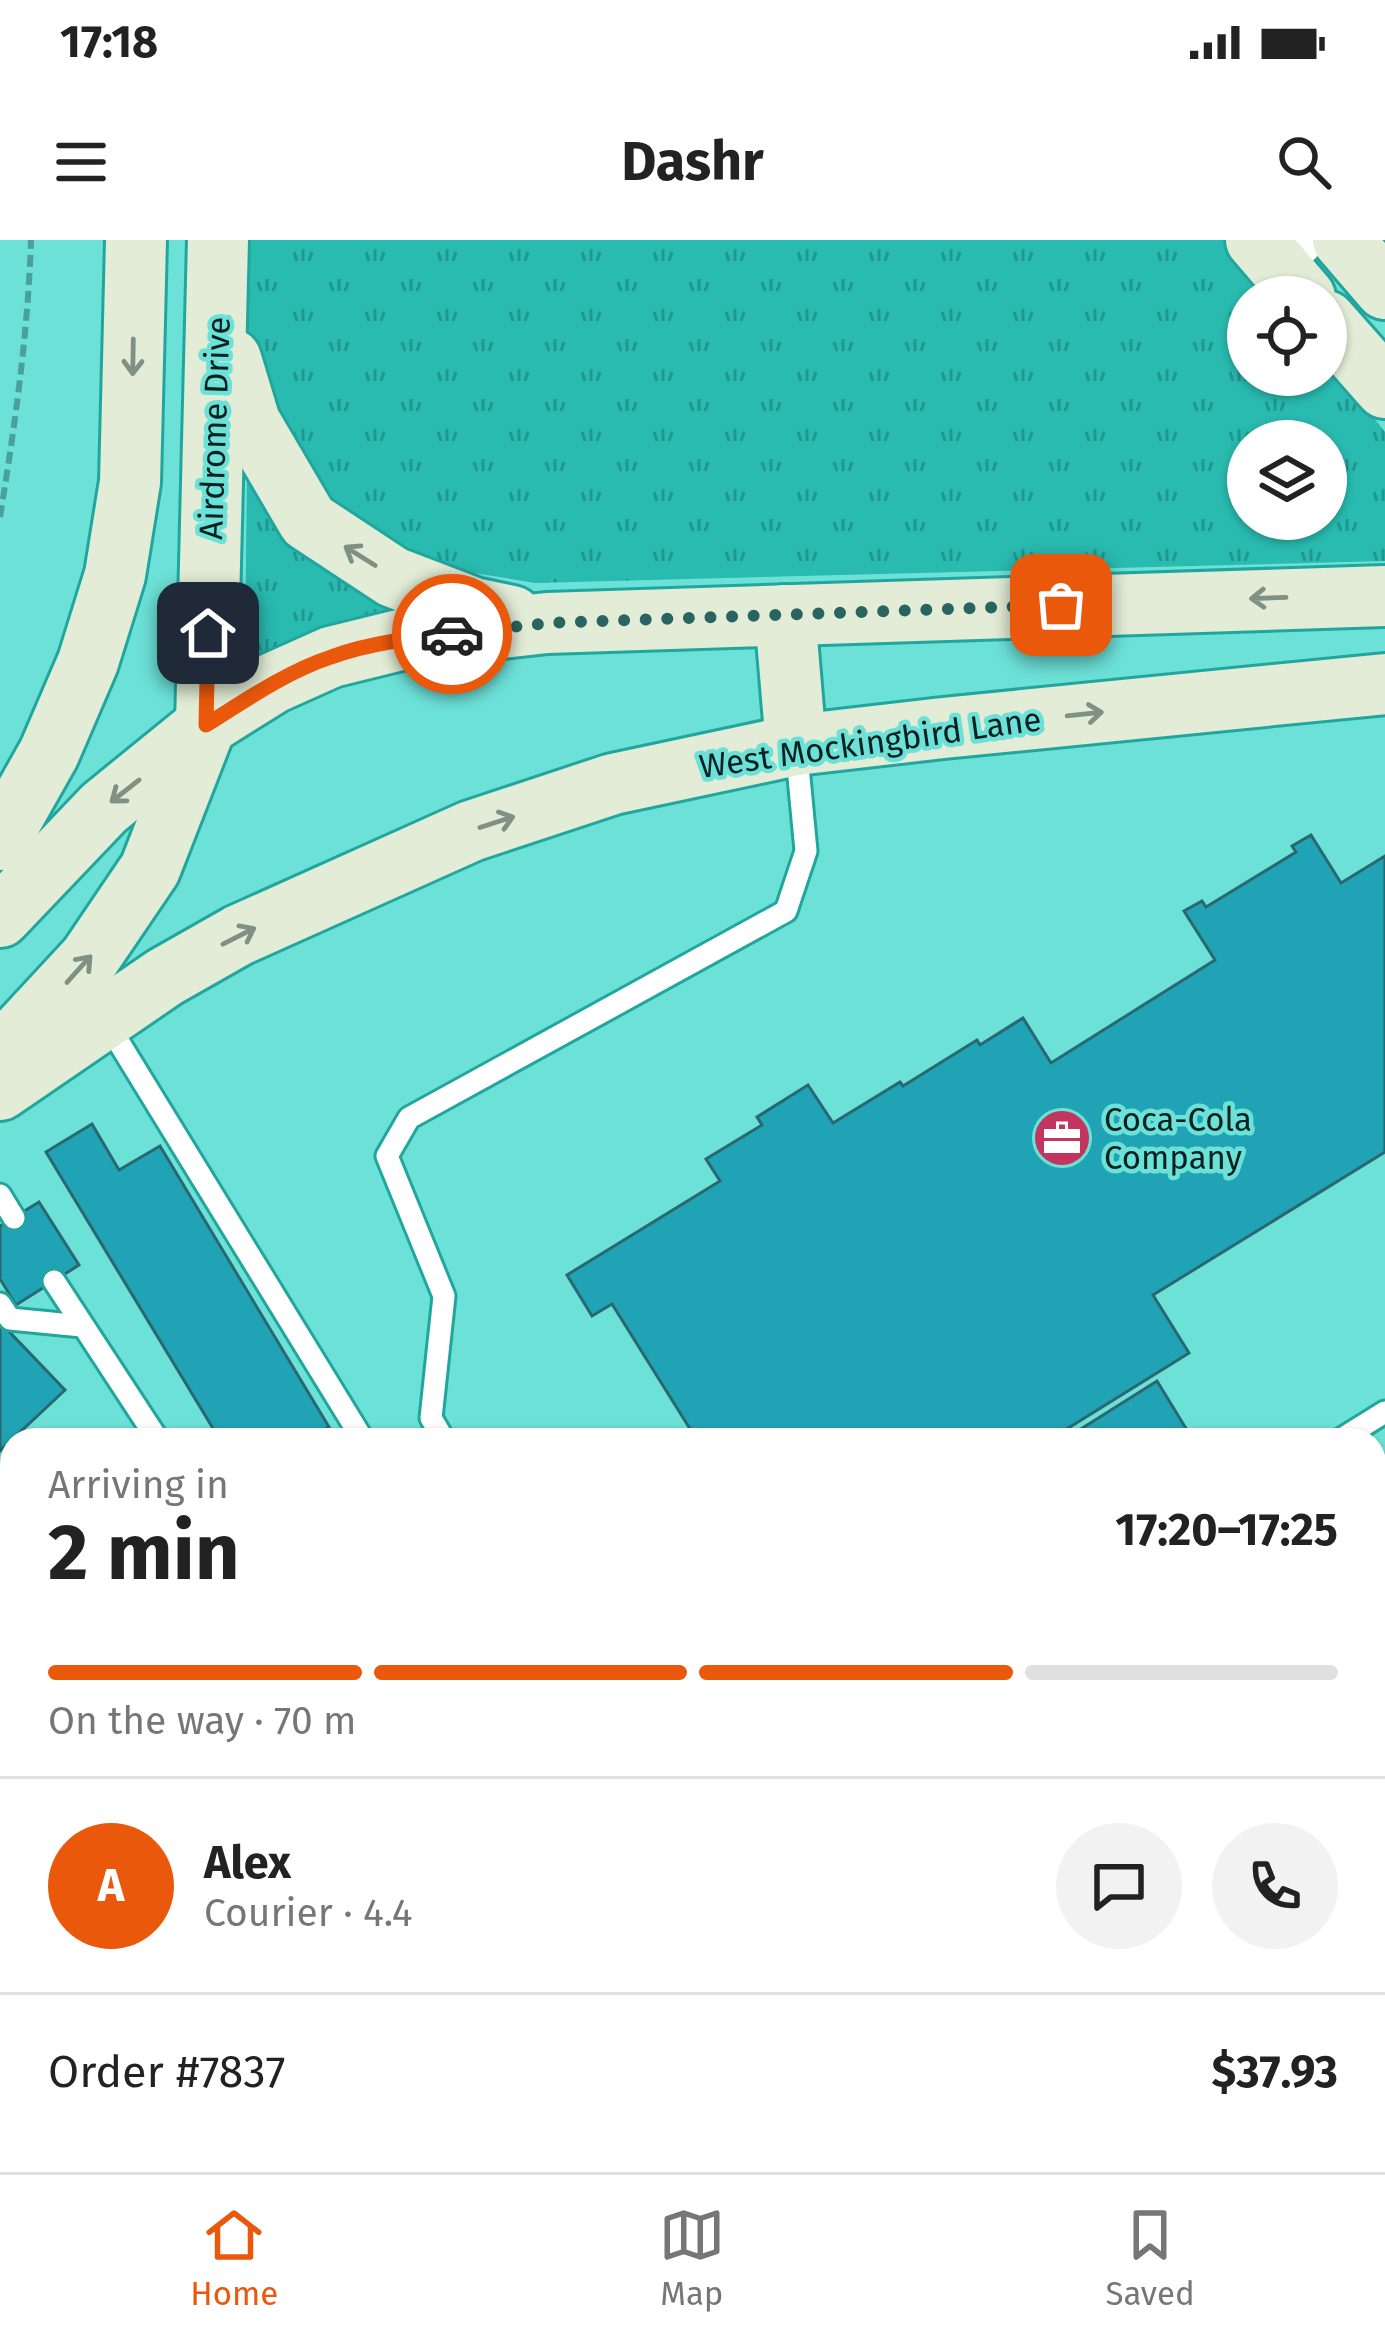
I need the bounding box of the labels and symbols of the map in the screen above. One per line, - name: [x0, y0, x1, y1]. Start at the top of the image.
- street label: Airdrome Drive: [191, 316, 239, 540]
- one-way arrow: [121, 337, 144, 376]
- one-way arrow: [343, 544, 377, 569]
- pin: [1010, 554, 1112, 656]
- courier: [392, 574, 512, 694]
- pin: [157, 582, 259, 684]
- one-way arrow: [1249, 587, 1288, 610]
- street label: West Mockingbird Lane: [697, 699, 1044, 787]
- one-way arrow: [1065, 702, 1104, 725]
- one-way arrow: [109, 777, 141, 804]
- one-way arrow: [478, 810, 515, 831]
- one-way arrow: [221, 923, 257, 946]
- one-way arrow: [65, 954, 92, 985]
- place label: Coca-Cola Company: [1104, 1100, 1252, 1178]
- office icon: Coca-Cola Company: [1031, 1107, 1093, 1169]

